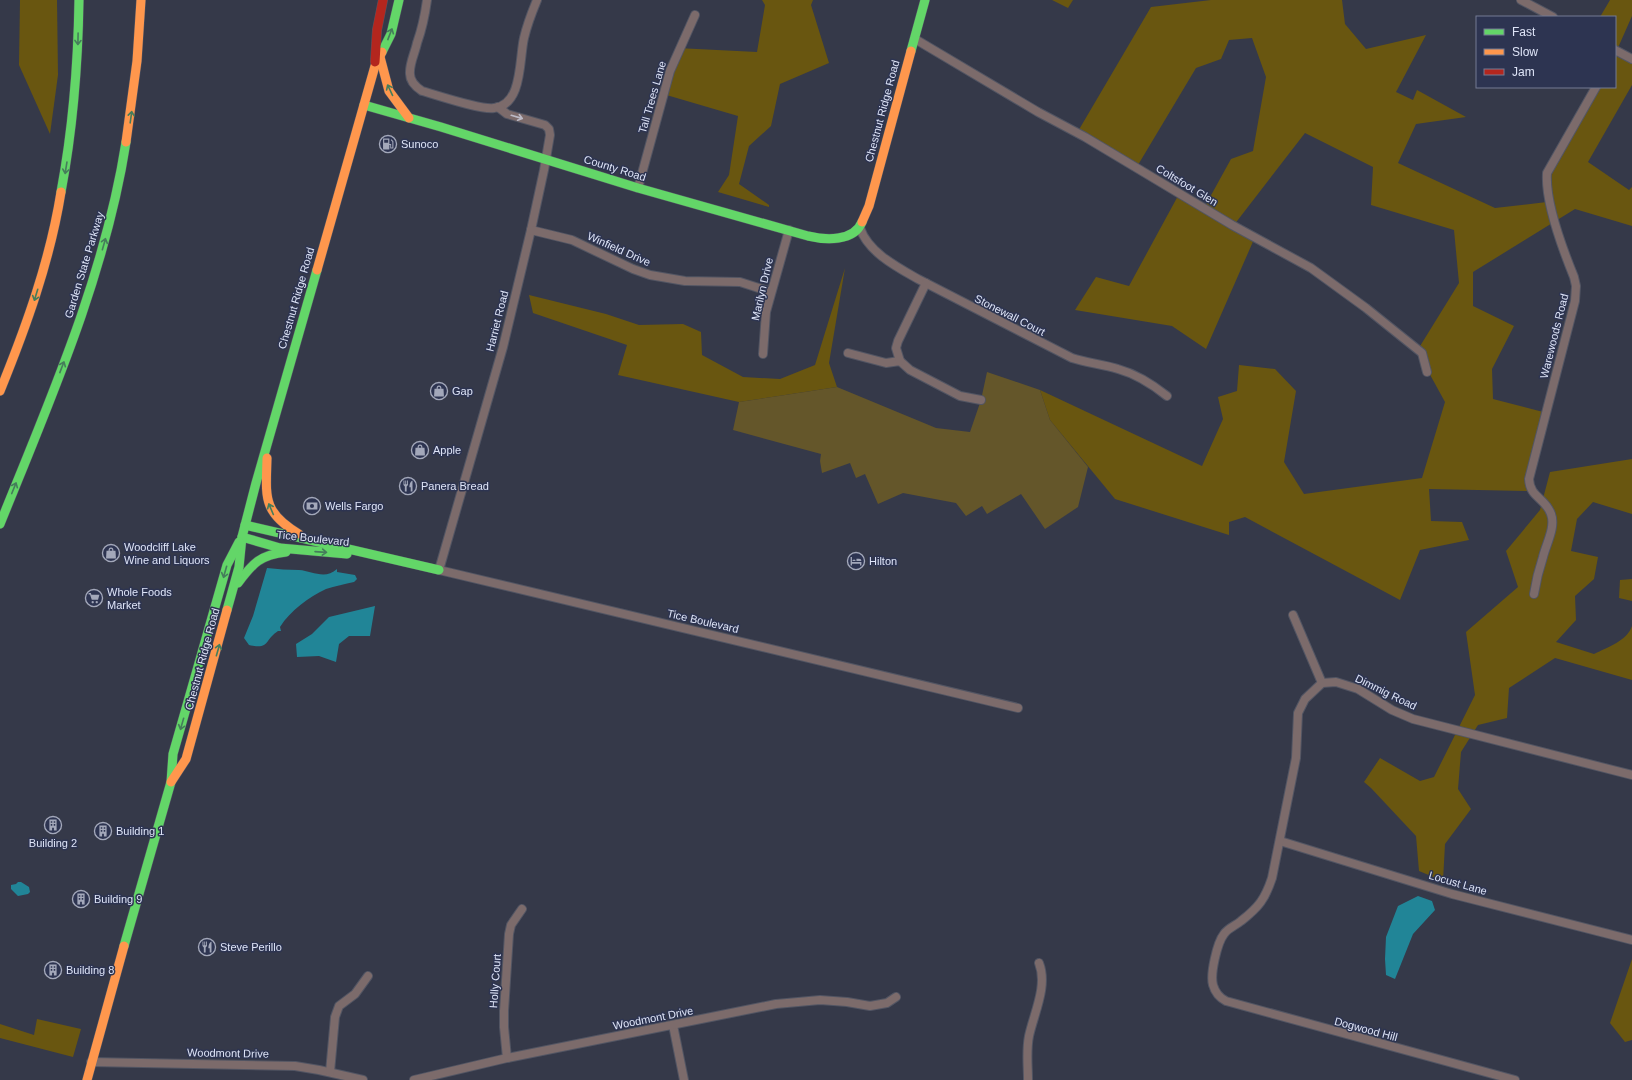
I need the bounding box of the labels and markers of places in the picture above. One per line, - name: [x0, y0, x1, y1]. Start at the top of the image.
- fuel station icon: Sunoco: [378, 134, 398, 154]
- place label: Sunoco: [401, 138, 438, 150]
- shop icon: Gap: [429, 381, 449, 401]
- place label: Gap: [452, 385, 473, 397]
- shop icon: Apple: [410, 440, 430, 460]
- place label: Apple: [433, 444, 461, 456]
- restaurant icon: Panera Bread: [398, 476, 418, 496]
- place label: Panera Bread: [421, 480, 489, 492]
- bank icon: Wells Fargo: [302, 496, 322, 516]
- place label: Wells Fargo: [325, 500, 383, 512]
- place label: Woodcliff Lake Wine and Liquors: [124, 541, 210, 566]
- shop icon: Woodcliff Lake Wine and Liquors: [101, 543, 121, 563]
- hotel icon: Hilton: [846, 551, 866, 571]
- place label: Hilton: [869, 555, 897, 567]
- place label: Whole Foods Market: [107, 586, 172, 611]
- supermarket icon: Whole Foods Market: [84, 588, 104, 608]
- building icon: Building 2: [43, 815, 63, 835]
- building icon: Building 1: [93, 821, 113, 841]
- place label: Building 1: [116, 825, 164, 837]
- place label: Building 2: [29, 837, 77, 849]
- building icon: Building 9: [71, 889, 91, 909]
- place label: Building 9: [94, 893, 142, 905]
- restaurant icon: Steve Perillo: [197, 937, 217, 957]
- place label: Steve Perillo: [220, 941, 282, 953]
- building icon: Building 8: [43, 960, 63, 980]
- place label: Building 8: [66, 964, 114, 976]

